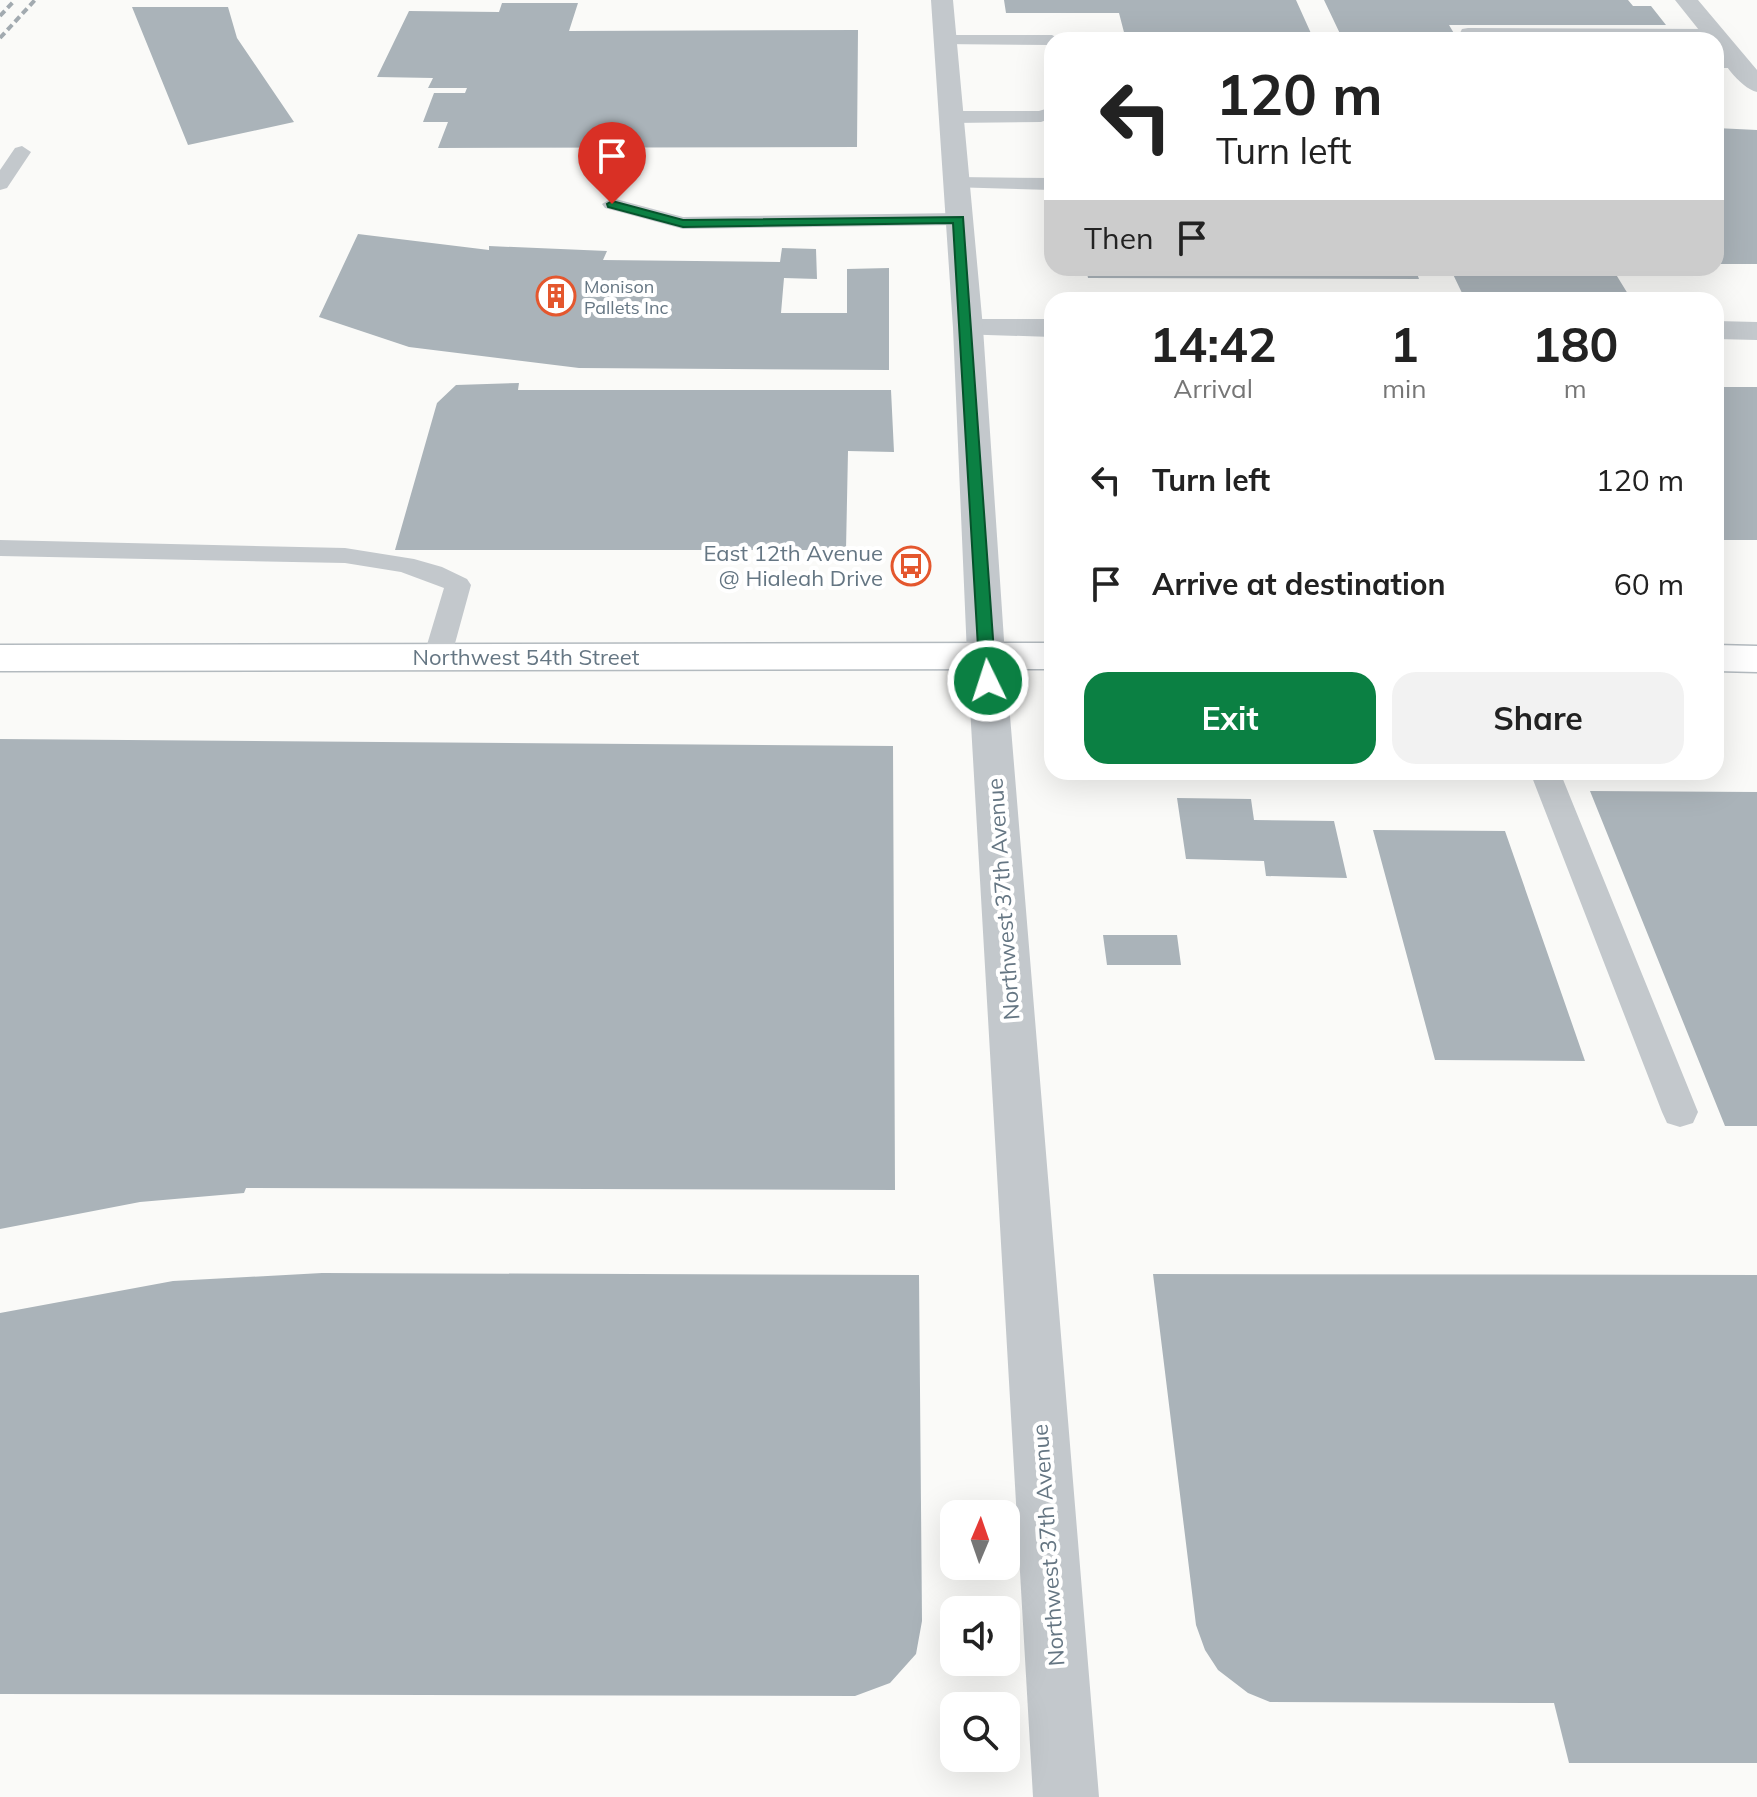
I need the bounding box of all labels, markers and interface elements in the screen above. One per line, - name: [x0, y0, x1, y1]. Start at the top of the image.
- text: 120 m: [1216, 59, 1383, 129]
- icon: left: [1084, 64, 1188, 168]
- pin: [578, 122, 646, 204]
- text: Turn left: [1216, 128, 1352, 173]
- icon: arrive: [590, 134, 634, 178]
- icon: arrive: [1170, 216, 1214, 260]
- text: Then: [1084, 219, 1154, 257]
- building icon: Monison Pallets Inc: [535, 275, 577, 317]
- place label: Monison Pallets Inc: [584, 275, 669, 319]
- text: 14:42: [1150, 314, 1277, 374]
- text: 1: [1390, 314, 1419, 374]
- text: 180: [1532, 314, 1618, 374]
- text: Arrival: [1173, 372, 1253, 405]
- text: min: [1382, 372, 1426, 405]
- text: m: [1564, 372, 1587, 405]
- icon: left: [1084, 458, 1128, 502]
- text: Turn left: [1152, 461, 1270, 499]
- text: 120 m: [1596, 461, 1684, 499]
- place label: East 12th Avenue @ Hialeah Drive: [703, 539, 883, 592]
- bus stop icon: East 12th Avenue @ Hialeah Drive: [890, 545, 932, 587]
- icon: arrive: [1084, 562, 1128, 606]
- text: Arrive at destination: [1152, 565, 1446, 603]
- text: 60 m: [1614, 565, 1684, 603]
- position arrow: [946, 639, 1030, 723]
- street label: Northwest 54th Street: [413, 643, 640, 671]
- button: Exit: [1084, 672, 1376, 764]
- button: Share: [1392, 672, 1684, 764]
- street label: Northwest 37th Avenue: [981, 777, 1025, 1021]
- street label: Northwest 37th Avenue: [1026, 1423, 1070, 1667]
- north arrow: [940, 1500, 1020, 1580]
- map controls: [940, 1500, 1020, 1772]
- button: sound: [940, 1596, 1020, 1676]
- button: search: [940, 1692, 1020, 1772]

